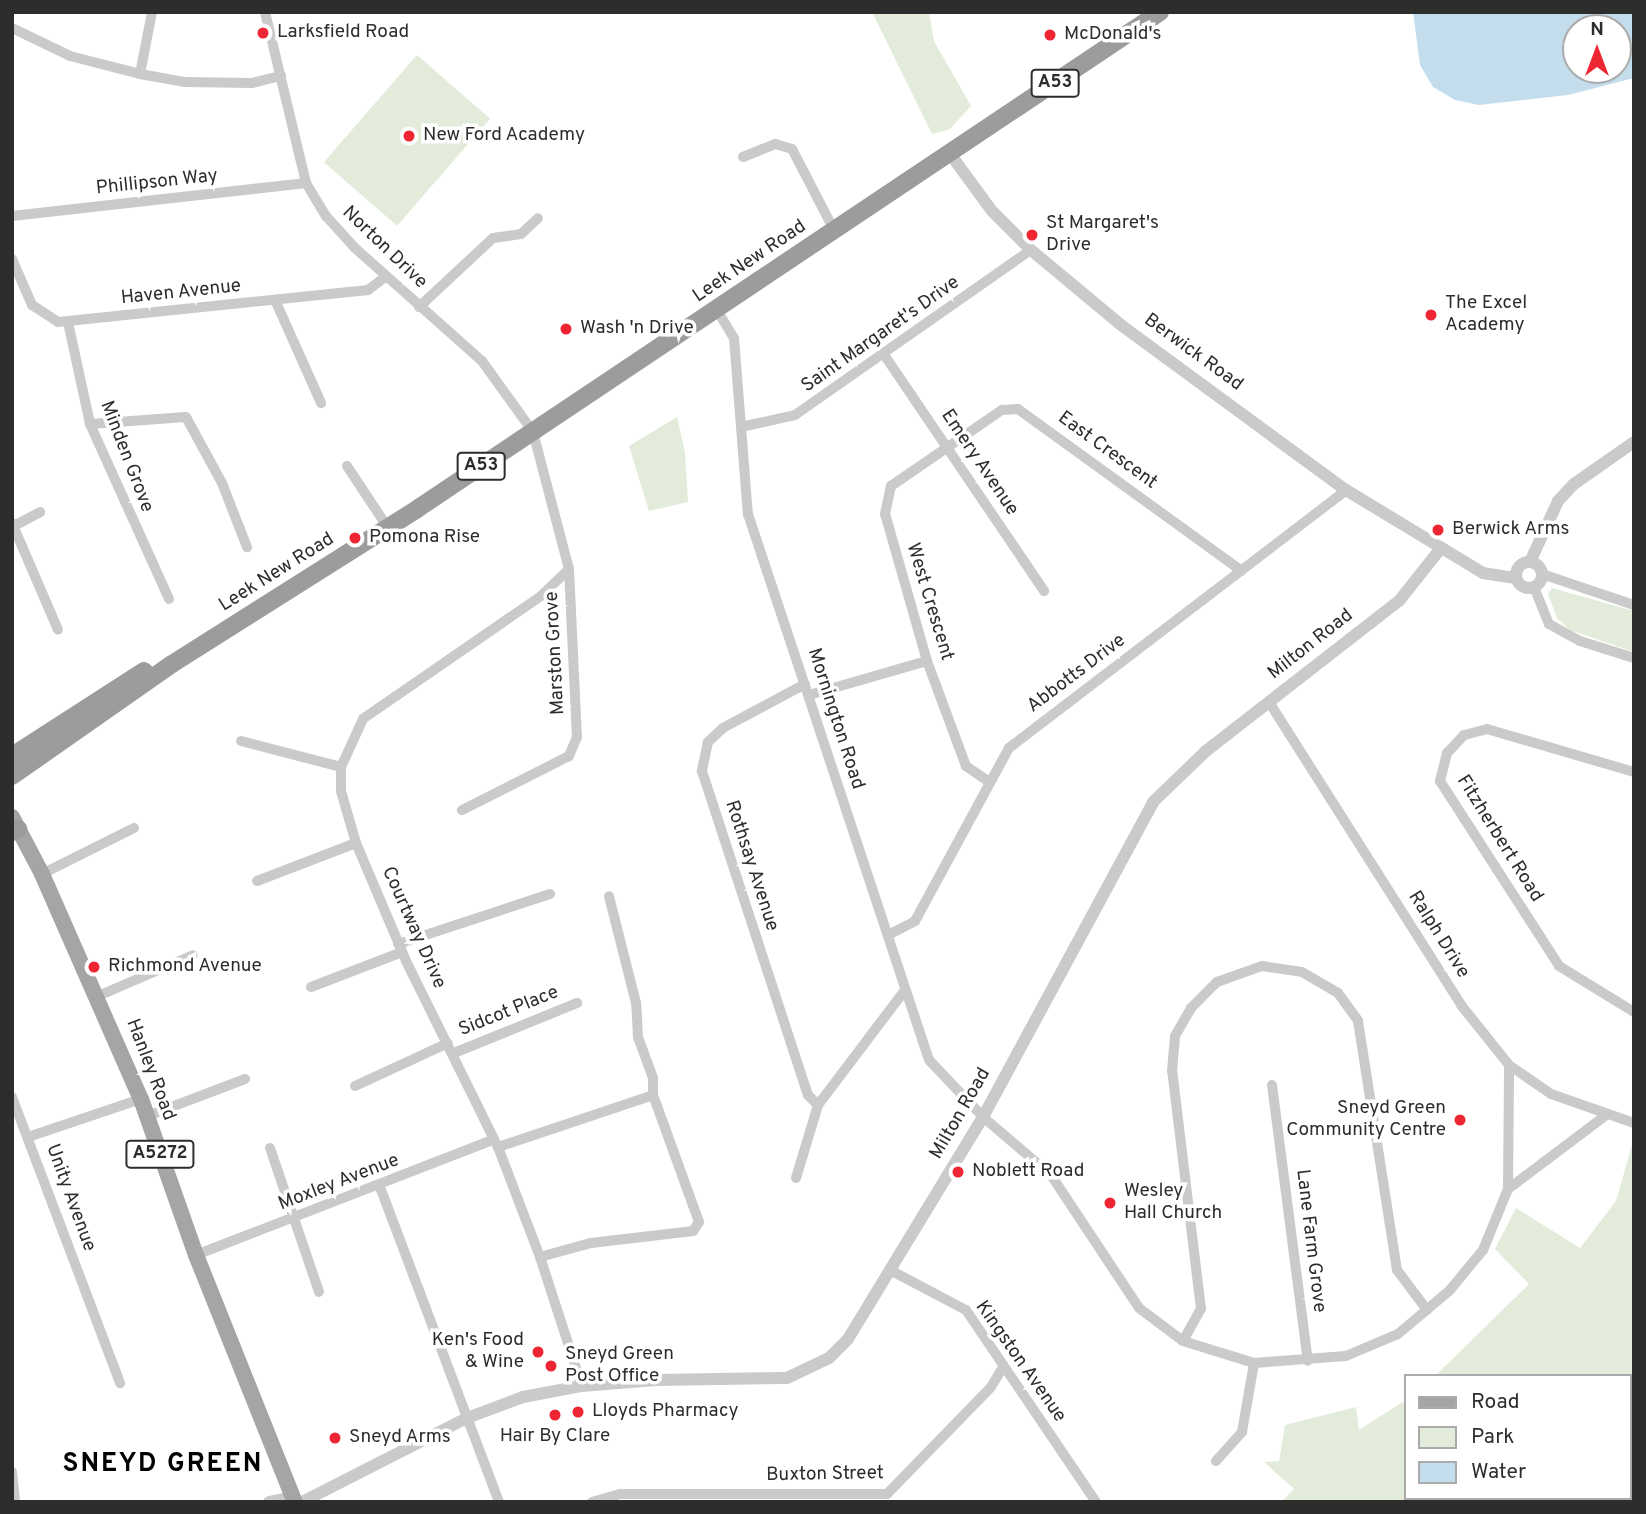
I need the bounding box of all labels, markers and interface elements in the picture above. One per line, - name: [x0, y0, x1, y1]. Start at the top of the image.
- north arrow: [1562, 14, 1632, 84]
- text: N: [1590, 18, 1604, 42]
- place label: Larksfield Road: [277, 22, 409, 44]
- place label: McDonald's: [1064, 24, 1162, 46]
- marker: Larksfield Road: [255, 25, 271, 41]
- marker: McDonald's: [1042, 27, 1058, 43]
- road number: A53: [1030, 68, 1080, 98]
- place label: New Ford Academy: [423, 125, 586, 147]
- marker: New Ford Academy: [401, 128, 417, 144]
- street label: Phillipson Way: [95, 165, 219, 201]
- street label: Norton Drive: [337, 202, 431, 294]
- place label: St Margaret's Drive: [1046, 213, 1159, 257]
- street label: Leek New Road: [689, 216, 811, 308]
- marker: St Margaret's Drive: [1024, 227, 1040, 243]
- street label: Saint Margaret's Drive: [798, 272, 964, 398]
- street label: Haven Avenue: [119, 275, 243, 311]
- place label: The Excel Academy: [1445, 293, 1527, 337]
- marker: The Excel Academy: [1423, 307, 1439, 323]
- street label: Berwick Road: [1139, 309, 1247, 397]
- place label: Wash 'n Drive: [580, 318, 694, 340]
- marker: Wash 'n Drive: [558, 321, 574, 337]
- street label: Minden Grove: [94, 398, 158, 516]
- street label: Emery Avenue: [935, 405, 1023, 521]
- street label: East Crescent: [1053, 407, 1161, 495]
- road number: A53: [456, 452, 505, 480]
- place label: Berwick Arms: [1452, 519, 1570, 541]
- marker: Berwick Arms: [1430, 522, 1446, 538]
- place label: Pomona Rise: [369, 527, 480, 549]
- street label: Leek New Road: [215, 528, 339, 618]
- marker: Pomona Rise: [347, 530, 363, 546]
- street label: West Crescent: [900, 541, 958, 663]
- street label: Marston Grove: [541, 591, 571, 715]
- street label: Milton Road: [1264, 605, 1358, 685]
- street label: Abbotts Drive: [1023, 630, 1131, 718]
- street label: Mornington Road: [801, 646, 869, 792]
- street label: Fitzherbert Road: [1451, 771, 1547, 907]
- street label: Rothsay Avenue: [719, 797, 783, 935]
- street label: Courtway Drive: [376, 863, 450, 993]
- street label: Ralph Drive: [1402, 887, 1474, 983]
- place label: Richmond Avenue: [108, 956, 262, 978]
- marker: Richmond Avenue: [86, 959, 102, 975]
- street label: Sidcot Place: [456, 982, 562, 1042]
- street label: Hanley Road: [120, 1016, 180, 1124]
- street label: Milton Road: [926, 1064, 996, 1164]
- place label: Sneyd Green Community Centre: [1286, 1098, 1446, 1142]
- marker: Sneyd Green Community Centre: [1452, 1112, 1468, 1128]
- road number: A5272: [125, 1140, 195, 1168]
- street label: Unity Avenue: [40, 1141, 100, 1255]
- street label: Moxley Avenue: [275, 1149, 403, 1217]
- place label: Noblett Road: [972, 1161, 1084, 1183]
- marker: Noblett Road: [950, 1164, 966, 1180]
- street label: Lane Farm Grove: [1290, 1168, 1330, 1314]
- place label: Wesley Hall Church: [1124, 1181, 1222, 1225]
- marker: Wesley Hall Church: [1102, 1195, 1118, 1211]
- street label: Kingston Avenue: [969, 1297, 1071, 1427]
- place label: Ken's Food & Wine: [432, 1330, 524, 1374]
- marker: Ken's Food & Wine: [530, 1344, 546, 1360]
- place label: Sneyd Green Post Office: [565, 1344, 674, 1388]
- marker: Sneyd Green Post Office: [543, 1358, 559, 1374]
- legend: [1404, 1374, 1632, 1500]
- text: Road: [1471, 1389, 1520, 1416]
- place label: Lloyds Pharmacy: [592, 1401, 739, 1423]
- marker: Lloyds Pharmacy: [570, 1404, 586, 1420]
- marker: Hair By Clare: [547, 1407, 563, 1423]
- text: Park: [1471, 1424, 1514, 1451]
- place label: Hair By Clare: [500, 1426, 610, 1448]
- place label: Sneyd Arms: [349, 1427, 452, 1449]
- marker: Sneyd Arms: [327, 1430, 343, 1446]
- district label: SNEYD GREEN: [64, 1449, 262, 1481]
- text: Water: [1471, 1459, 1526, 1486]
- street label: Buxton Street: [766, 1463, 884, 1487]

